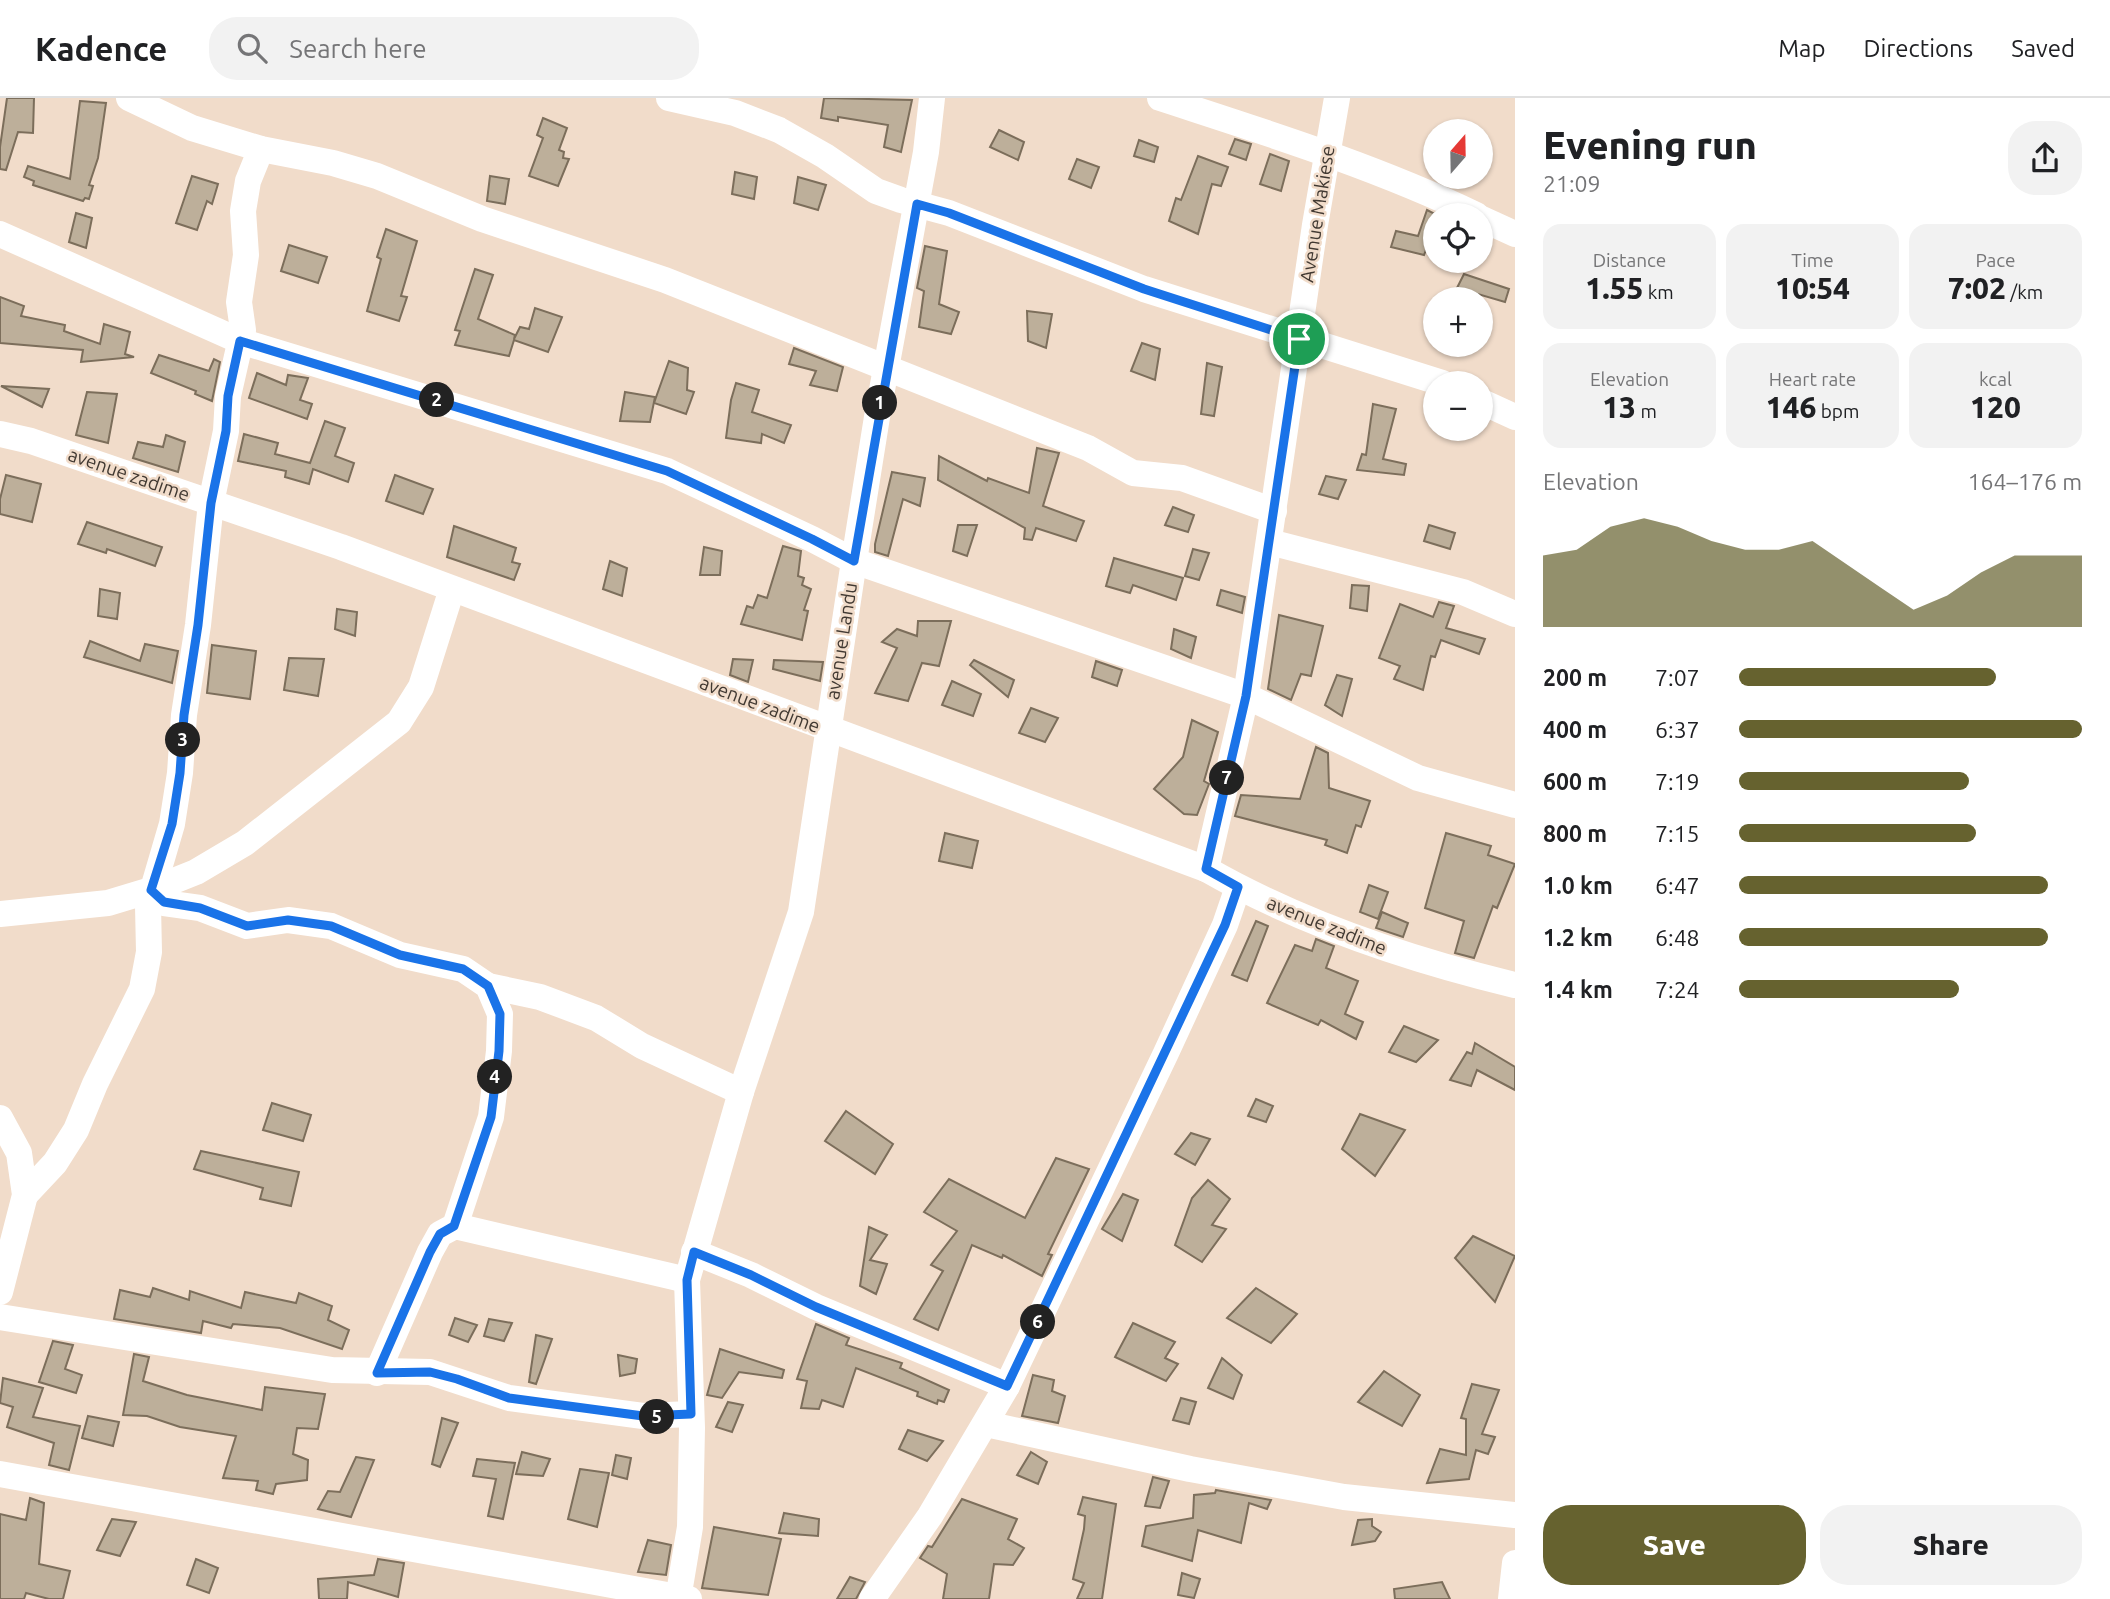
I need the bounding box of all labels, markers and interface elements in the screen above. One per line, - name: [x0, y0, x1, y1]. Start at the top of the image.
- search box: [209, 17, 699, 80]
- icon: search: [233, 29, 271, 67]
- text: Kadence: [35, 30, 167, 67]
- text: Search here: [289, 34, 427, 63]
- text: Map: [1778, 35, 1825, 62]
- text: Directions: [1863, 35, 1973, 62]
- text: Saved: [2011, 35, 2075, 62]
- north arrow: [1423, 119, 1493, 189]
- map controls: [1423, 119, 1493, 441]
- button: share: [2008, 121, 2082, 195]
- text: Evening run: [1543, 124, 1757, 166]
- street label: Avenue Makiese: [1295, 144, 1339, 284]
- text: 21:09: [1543, 171, 1601, 196]
- button: locate: [1423, 203, 1493, 273]
- text: Distance: [1593, 249, 1666, 271]
- text: Time: [1791, 249, 1834, 271]
- text: Pace: [1975, 249, 2016, 271]
- text: 1.55: [1585, 271, 1643, 305]
- text: 10:54: [1775, 271, 1850, 305]
- text: 7:02: [1948, 271, 2006, 305]
- text: km: [1643, 281, 1674, 303]
- text: /km: [2006, 281, 2043, 303]
- button: +: [1423, 287, 1493, 357]
- pin: [1269, 309, 1329, 369]
- icon: arrive: [1280, 320, 1318, 358]
- text: Elevation: [1590, 368, 1669, 390]
- text: Heart rate: [1769, 368, 1856, 390]
- text: kcal: [1979, 368, 2012, 390]
- button: −: [1423, 371, 1493, 441]
- pin: 2: [420, 382, 454, 418]
- pin: 1: [862, 386, 898, 420]
- text: 2: [431, 388, 442, 410]
- text: 13: [1602, 390, 1636, 424]
- text: 146: [1766, 390, 1816, 424]
- text: 120: [1970, 390, 2021, 424]
- text: 1: [874, 391, 885, 413]
- text: m: [1636, 400, 1657, 422]
- text: bpm: [1816, 400, 1859, 422]
- street label: avenue zadime: [65, 443, 193, 505]
- text: Elevation: [1543, 469, 1639, 494]
- text: 164–176 m: [1968, 469, 2082, 494]
- street label: avenue Landu: [821, 581, 861, 701]
- text: 200 m: [1543, 665, 1607, 690]
- text: 7:07: [1655, 665, 1700, 690]
- street label: avenue zadime: [697, 671, 823, 737]
- text: 400 m: [1543, 717, 1607, 742]
- text: 6:37: [1655, 717, 1700, 742]
- pin: 3: [166, 722, 200, 758]
- text: 3: [177, 728, 188, 750]
- pin: 7: [1210, 760, 1244, 796]
- text: 7: [1221, 766, 1232, 788]
- text: 600 m: [1543, 769, 1607, 794]
- text: 7:19: [1655, 769, 1700, 794]
- text: 800 m: [1543, 821, 1607, 846]
- text: 7:15: [1655, 821, 1700, 846]
- text: 1.0 km: [1543, 873, 1613, 898]
- text: 6:47: [1655, 873, 1700, 898]
- street label: avenue zadime: [1264, 891, 1390, 959]
- text: 1.2 km: [1543, 925, 1613, 950]
- text: 6:48: [1655, 925, 1700, 950]
- text: 1.4 km: [1543, 977, 1613, 1002]
- text: 7:24: [1655, 977, 1700, 1002]
- pin: 4: [477, 1060, 512, 1094]
- text: 4: [489, 1065, 500, 1087]
- pin: 6: [1020, 1304, 1056, 1340]
- text: 6: [1032, 1310, 1043, 1332]
- pin: 5: [640, 1400, 674, 1434]
- text: 5: [651, 1405, 662, 1427]
- button: Save: [1543, 1505, 1806, 1585]
- button: Share: [1820, 1505, 2082, 1585]

